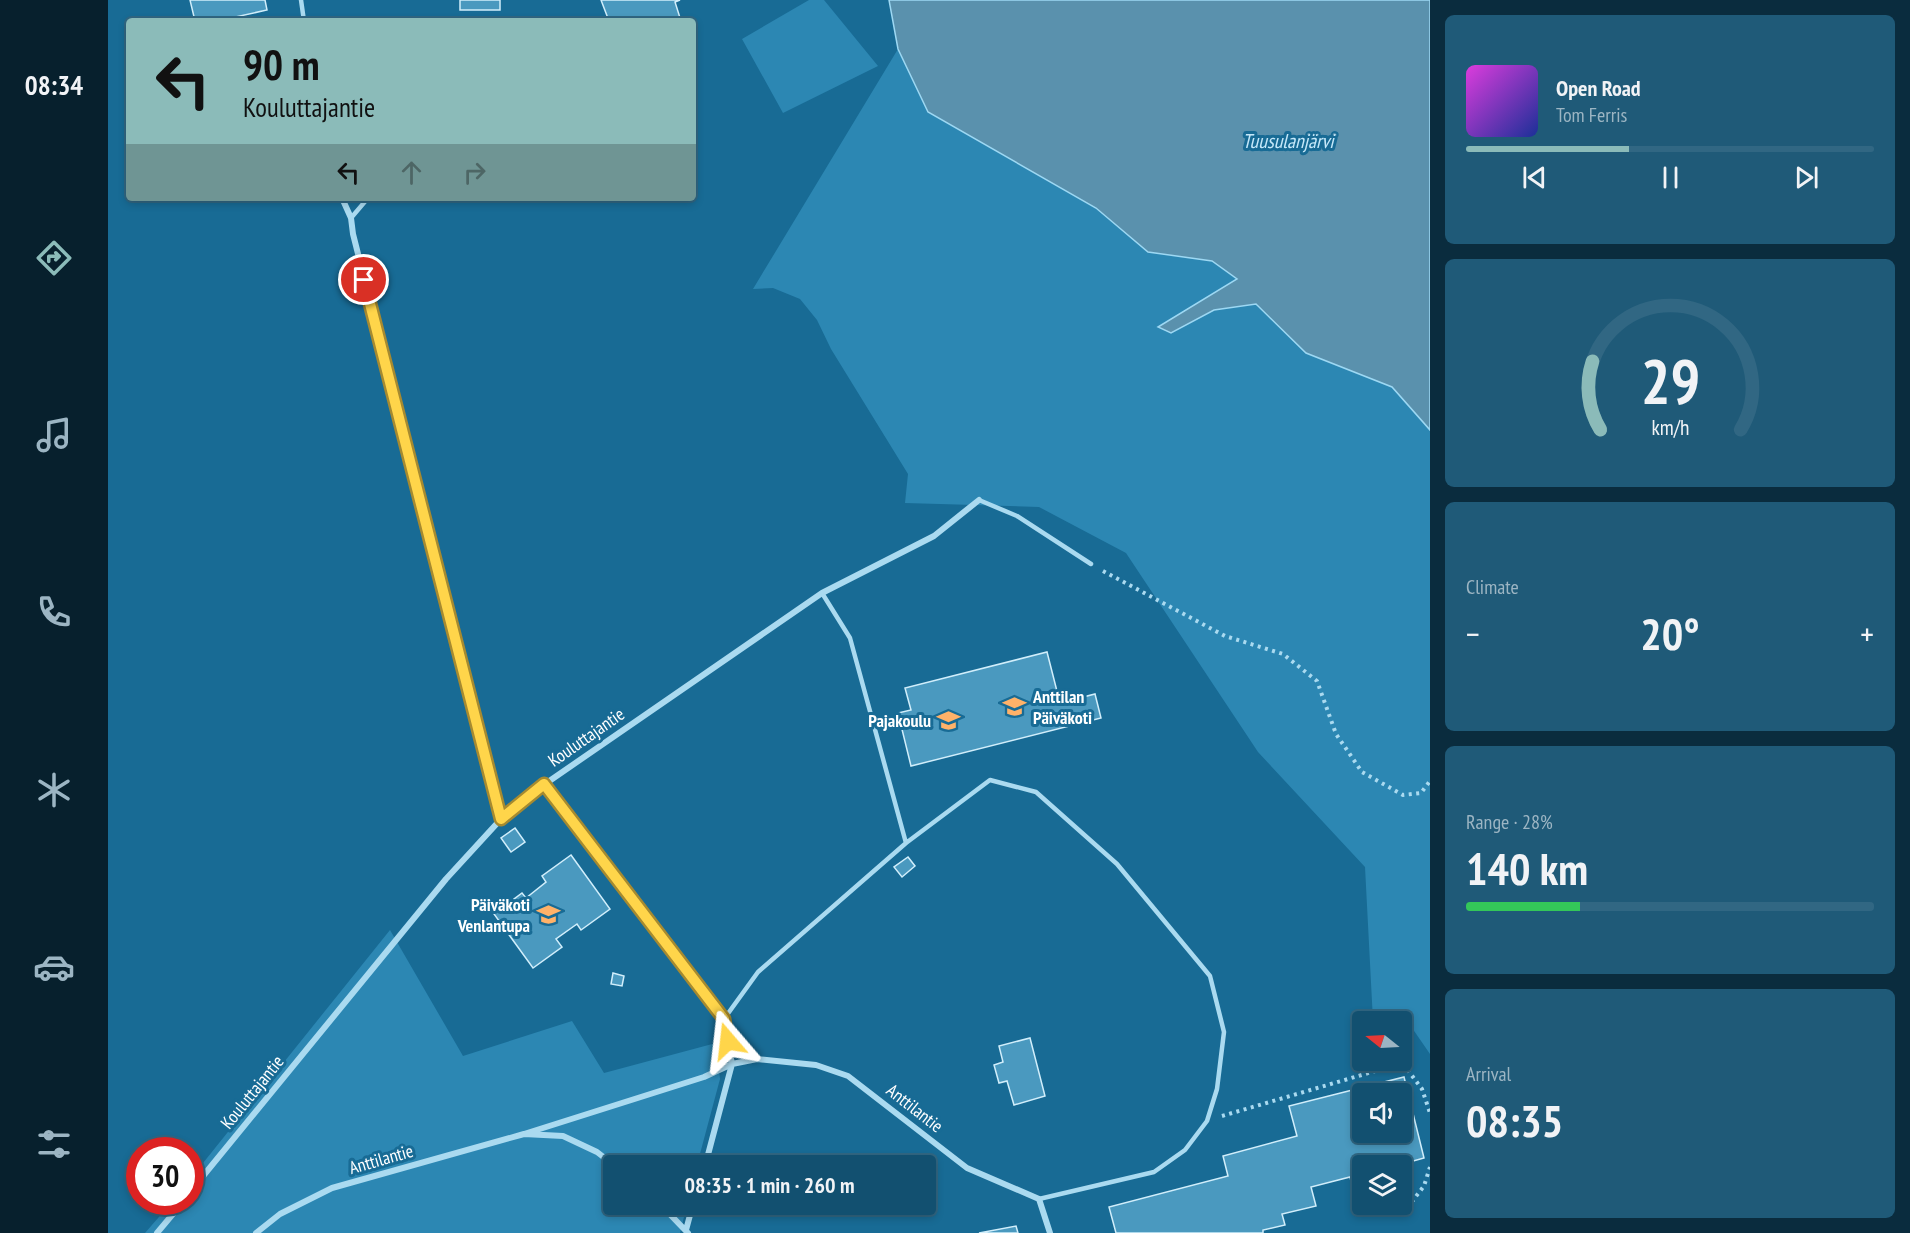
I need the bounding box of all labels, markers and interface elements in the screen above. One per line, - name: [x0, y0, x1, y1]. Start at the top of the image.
- text: 90 m: [243, 37, 320, 92]
- icon: left: [144, 42, 222, 120]
- text: 08:34: [25, 68, 83, 102]
- text: Open Road: [1556, 74, 1641, 102]
- text: Kouluttajantie: [243, 90, 375, 124]
- text: Tom Ferris: [1556, 102, 1627, 128]
- water label: Tuusulanjärvi: [1242, 128, 1336, 154]
- icon: left: [332, 156, 365, 189]
- icon: ahead: [395, 156, 428, 189]
- icon: right: [458, 156, 491, 189]
- icon: previous: [1518, 161, 1551, 194]
- icon: pause: [1654, 161, 1687, 194]
- icon: next: [1790, 161, 1823, 194]
- icon: directions: [33, 237, 75, 279]
- pin: [338, 254, 389, 305]
- icon: arrive: [347, 263, 380, 296]
- text: 29: [1640, 340, 1700, 421]
- text: km/h: [1651, 413, 1689, 441]
- icon: music: [33, 414, 75, 456]
- text: Climate: [1466, 574, 1519, 600]
- icon: phone: [33, 591, 75, 633]
- text: 20°: [1640, 604, 1700, 662]
- text: −: [1466, 612, 1480, 655]
- text: +: [1860, 612, 1874, 655]
- place label: Anttilan Päiväkoti: [1032, 685, 1092, 729]
- school or university icon: Anttilan Päiväkoti: [1002, 693, 1028, 719]
- street label: Kouluttajantie: [543, 702, 629, 772]
- school or university icon: Pajakoulu: [936, 707, 962, 733]
- place label: Pajakoulu: [868, 709, 931, 732]
- icon: climate: [33, 769, 75, 811]
- text: Range · 28%: [1466, 809, 1553, 835]
- text: 140 km: [1466, 839, 1588, 897]
- place label: Päiväkoti Venlantupa: [457, 893, 530, 937]
- school or university icon: Päiväkoti Venlantupa: [535, 901, 561, 927]
- icon: car: [33, 946, 75, 988]
- position arrow: [696, 1009, 760, 1073]
- north arrow: [1352, 1011, 1412, 1071]
- map controls: [1352, 1011, 1412, 1215]
- street label: Kouluttajantie: [215, 1051, 289, 1133]
- text: Arrival: [1466, 1061, 1511, 1087]
- street label: Anttilantie: [882, 1079, 948, 1137]
- button: sound: [1352, 1083, 1412, 1143]
- text: 08:35: [1466, 1091, 1563, 1149]
- icon: filters: [33, 1123, 75, 1165]
- speed limit sign: 30: [126, 1137, 204, 1215]
- street label: Anttilantie: [346, 1139, 416, 1179]
- button: layers: [1352, 1155, 1412, 1215]
- text: 08:35 · 1 min · 260 m: [684, 1171, 855, 1199]

